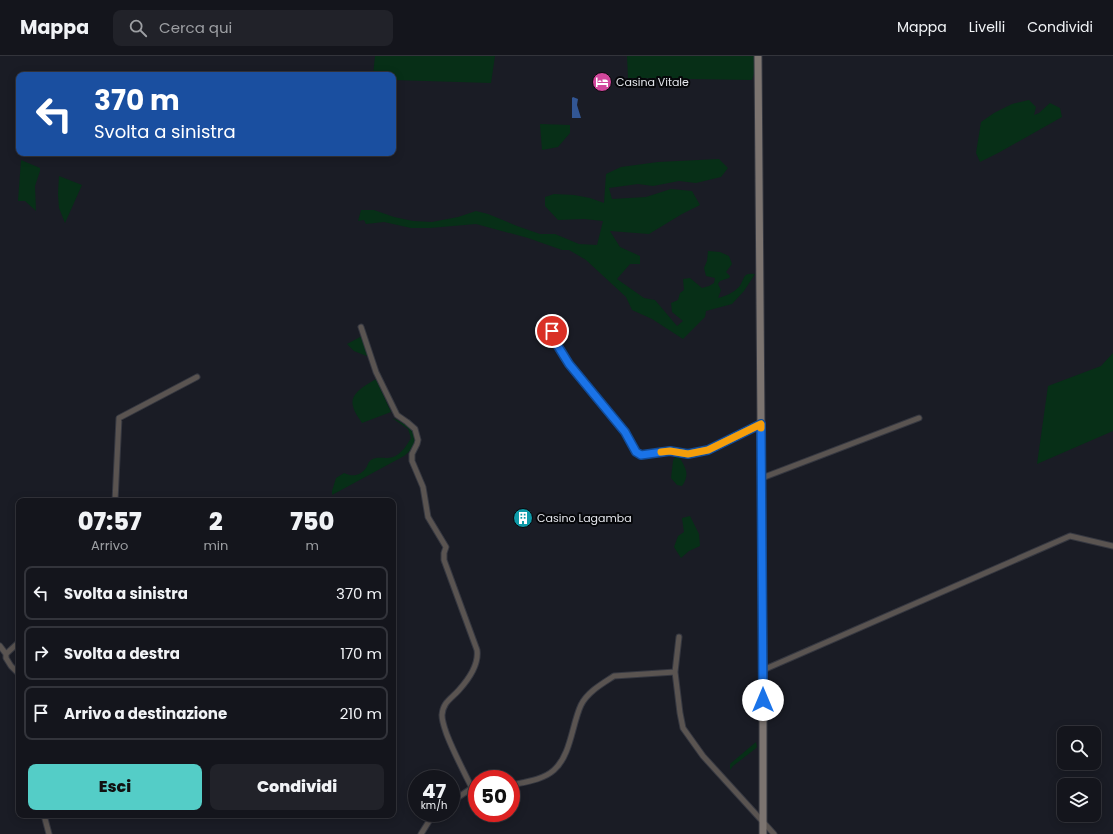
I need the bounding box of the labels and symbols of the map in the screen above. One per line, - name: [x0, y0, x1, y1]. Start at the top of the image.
- hotel icon: Casina Vitale: [591, 71, 613, 93]
- place label: Casina Vitale: [616, 74, 689, 90]
- pin: [535, 314, 569, 348]
- building icon: Casino Lagamba: [512, 507, 534, 529]
- place label: Casino Lagamba: [537, 510, 632, 526]
- position arrow: [742, 679, 784, 721]
- speed limit sign: 50: [468, 770, 520, 822]

